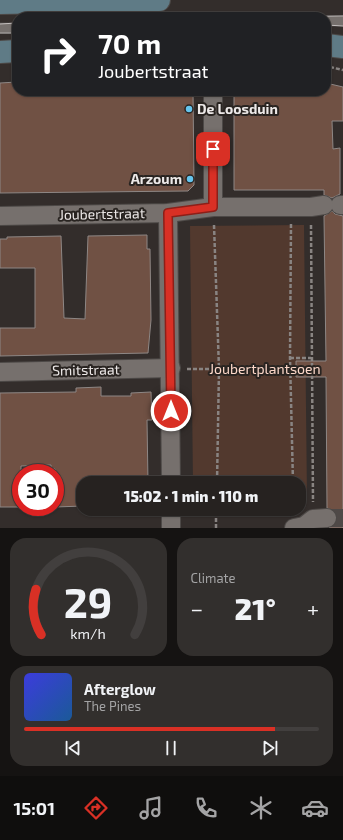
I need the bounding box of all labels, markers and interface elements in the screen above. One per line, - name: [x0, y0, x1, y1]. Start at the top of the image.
- text: 70 m: [98, 26, 161, 60]
- icon: right: [32, 28, 84, 80]
- text: Joubertstraat: [98, 60, 208, 82]
- place label: De Loosduin: [197, 100, 278, 117]
- marker: De Loosduin: [184, 104, 194, 114]
- pin: [196, 132, 230, 166]
- icon: arrive: [202, 138, 224, 160]
- place label: Arzoum: [131, 170, 182, 187]
- marker: Arzoum: [185, 174, 195, 184]
- street label: Joubertstraat: [59, 204, 145, 223]
- street label: Smitstraat: [52, 360, 120, 379]
- park label: Joubertplantsoen: [209, 360, 321, 377]
- position arrow: [150, 390, 192, 432]
- speed limit sign: 30: [12, 464, 64, 516]
- text: 15:02 · 1 min · 110 m: [124, 487, 258, 505]
- text: Climate: [191, 570, 235, 586]
- text: 29: [64, 576, 113, 626]
- text: 21°: [234, 590, 276, 626]
- text: −: [191, 595, 203, 621]
- text: +: [307, 595, 319, 621]
- text: km/h: [71, 625, 106, 642]
- text: Afterglow: [84, 680, 156, 698]
- text: The Pines: [84, 698, 141, 714]
- icon: previous: [62, 737, 84, 759]
- icon: pause: [160, 737, 182, 759]
- icon: next: [259, 737, 281, 759]
- icon: directions: [82, 794, 110, 822]
- icon: music: [137, 794, 165, 822]
- icon: phone: [192, 794, 220, 822]
- icon: climate: [247, 794, 275, 822]
- icon: car: [301, 794, 329, 822]
- text: 15:01: [13, 797, 55, 819]

